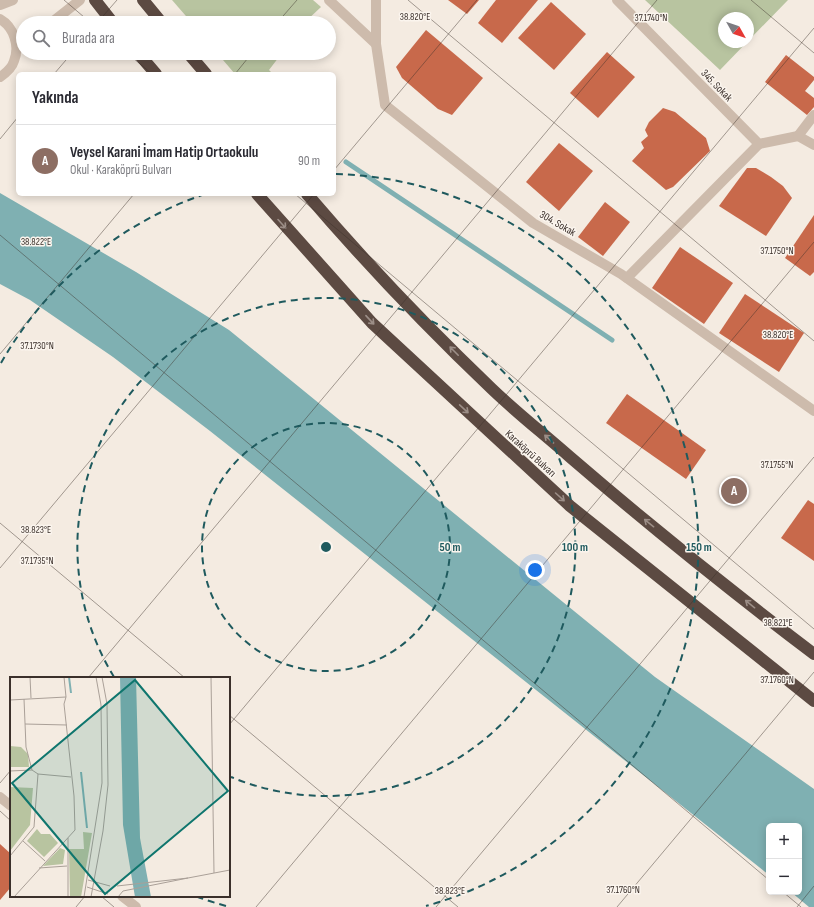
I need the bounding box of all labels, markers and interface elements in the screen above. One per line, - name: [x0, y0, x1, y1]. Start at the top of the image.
- text: 38.820°E: [400, 11, 430, 23]
- text: 37.1740°N: [635, 12, 667, 24]
- north arrow: [718, 12, 754, 48]
- search box: [16, 16, 336, 60]
- icon: search: [30, 27, 52, 49]
- text: Burada ara: [62, 29, 115, 48]
- street label: 345. Sokak: [698, 67, 736, 105]
- text: Yakında: [32, 88, 79, 108]
- text: Veysel Karani İmam Hatip Ortaokulu: [70, 143, 258, 162]
- text: A: [42, 153, 48, 169]
- text: 90 m: [298, 153, 320, 169]
- text: Okul · Karaköprü Bulvarı: [70, 162, 172, 178]
- street label: 304. Sokak: [537, 208, 579, 239]
- one-way arrow: [278, 218, 287, 229]
- text: 38.822°E: [21, 236, 51, 248]
- text: 37.1750°N: [760, 245, 794, 257]
- one-way arrow: [365, 315, 374, 325]
- text: 38.820°E: [763, 329, 793, 341]
- text: 37.1730°N: [20, 340, 54, 352]
- one-way arrow: [449, 346, 459, 356]
- one-way arrow: [459, 405, 469, 414]
- street label: Karaköprü Bulvarı: [503, 427, 559, 480]
- one-way arrow: [545, 435, 555, 444]
- text: 37.1755°N: [761, 459, 793, 471]
- pin: A: [721, 476, 747, 506]
- one-way arrow: [555, 492, 565, 502]
- one-way arrow: [643, 518, 654, 527]
- text: 38.823°E: [21, 524, 51, 536]
- centre of rings: [319, 540, 333, 554]
- text: 50 m: [440, 540, 460, 555]
- text: 100 m: [562, 540, 588, 555]
- text: 150 m: [686, 540, 712, 555]
- text: 37.1735°N: [20, 555, 54, 567]
- your location: [525, 560, 545, 580]
- one-way arrow: [744, 600, 755, 609]
- text: 38.821°E: [763, 617, 793, 629]
- text: 37.1760°N: [760, 674, 794, 686]
- inset map: [10, 677, 230, 897]
- map controls: [766, 823, 802, 895]
- button: +: [766, 823, 802, 859]
- button: −: [766, 859, 802, 895]
- text: 37.1760°N: [606, 884, 640, 896]
- text: 38.823°E: [435, 885, 465, 897]

